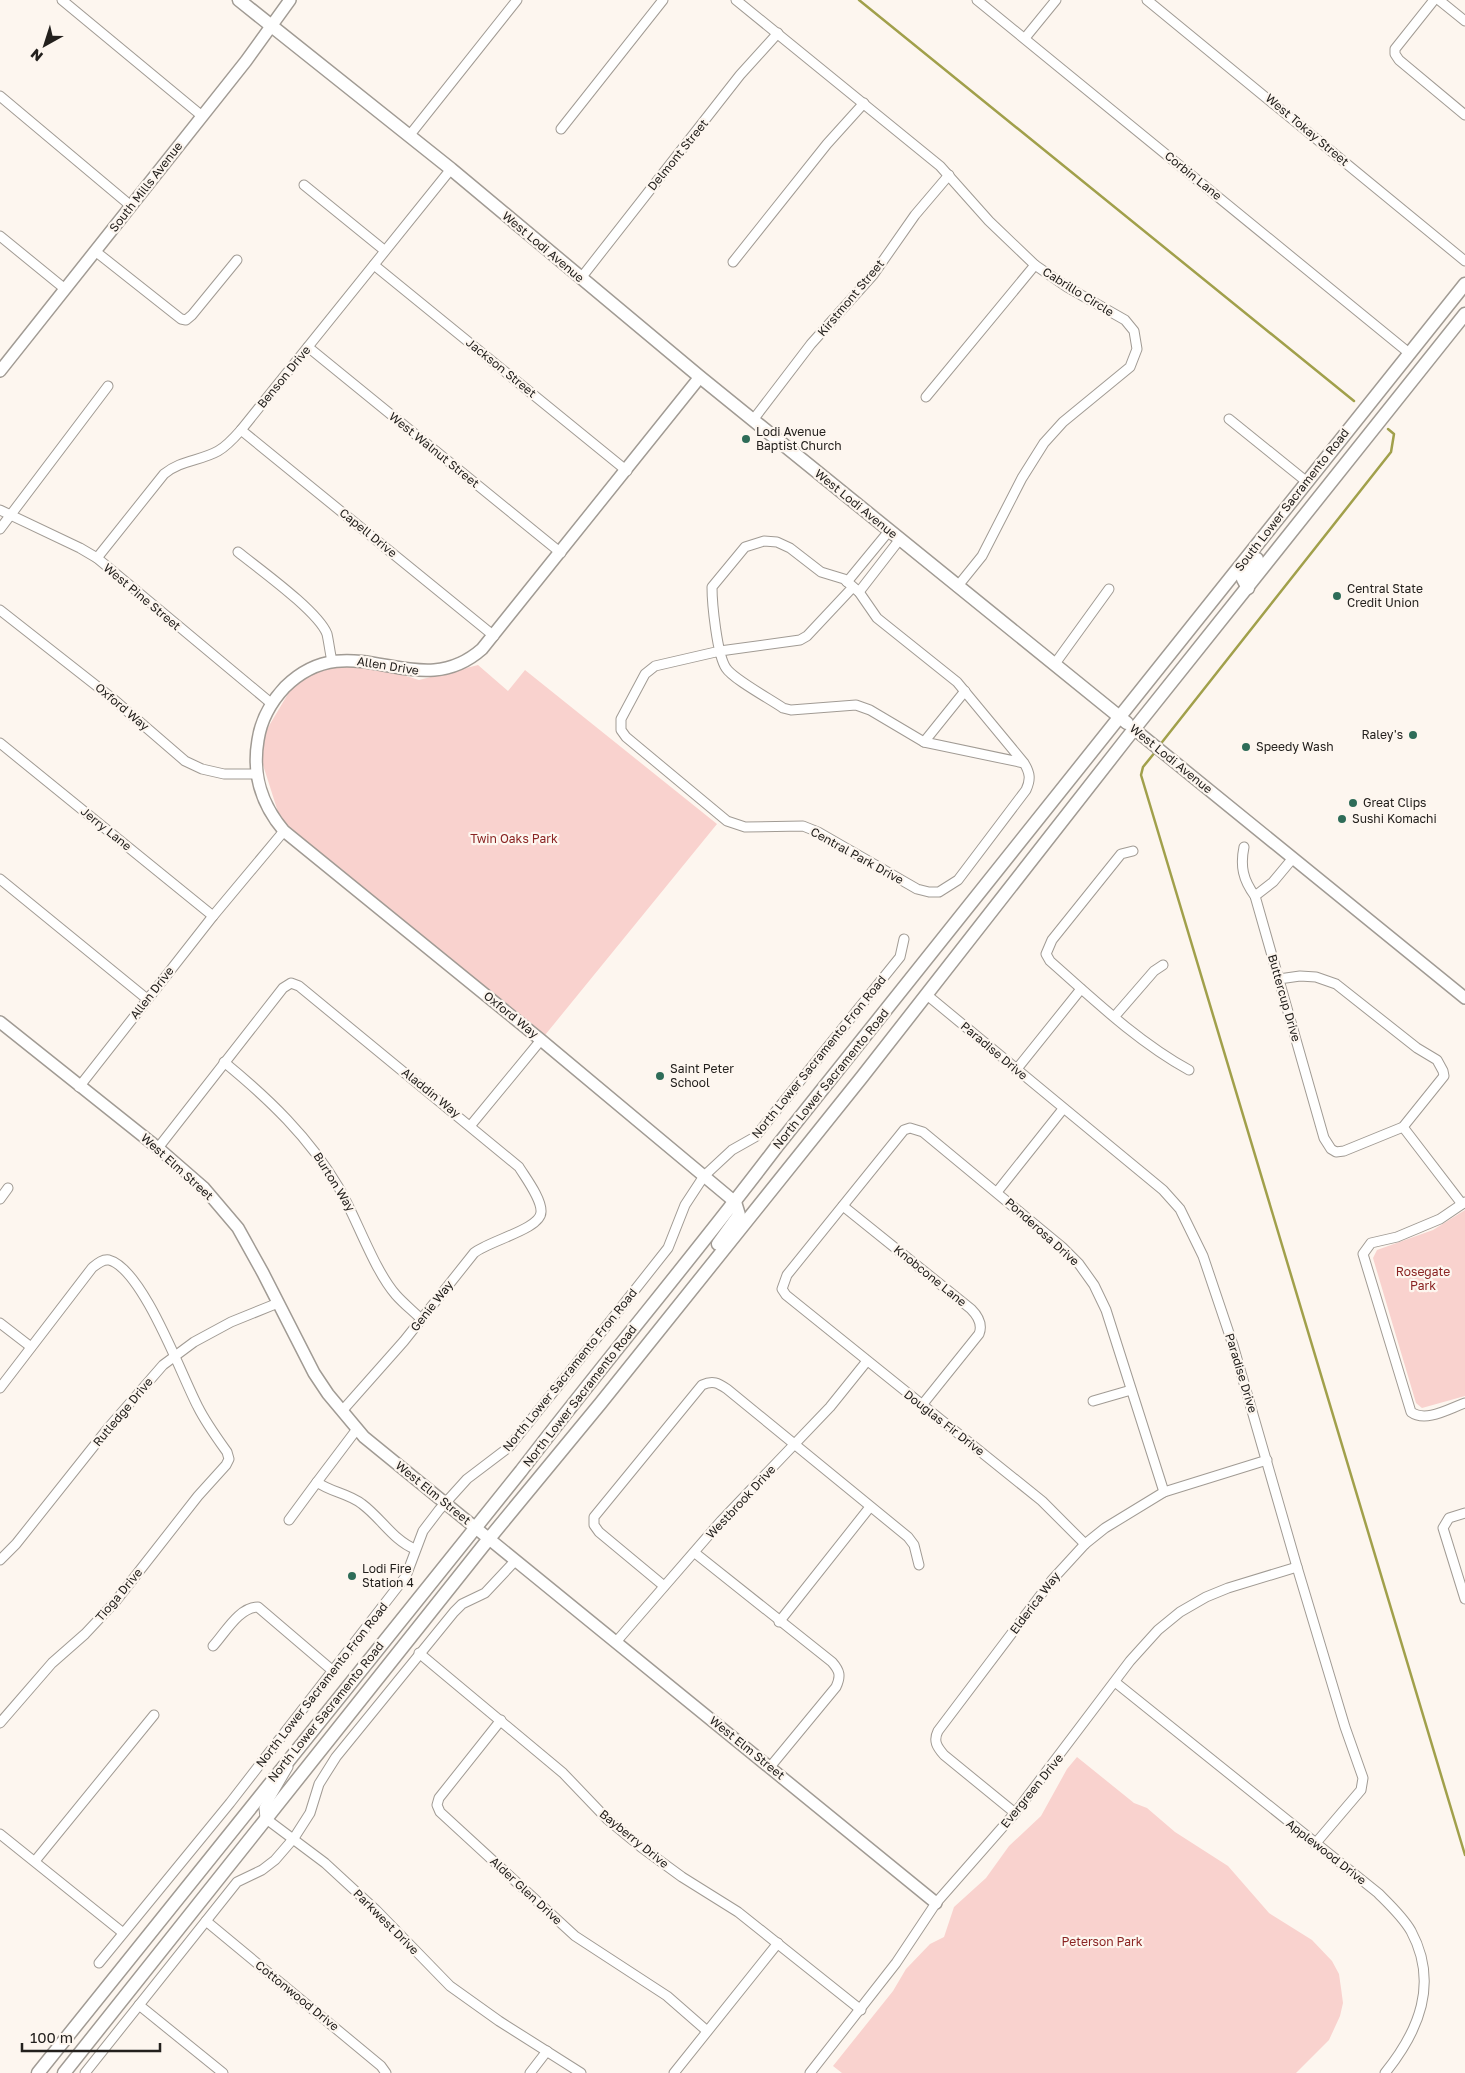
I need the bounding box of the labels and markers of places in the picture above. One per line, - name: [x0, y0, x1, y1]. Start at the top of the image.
- place label: Lodi Avenue Baptist Church: [756, 424, 842, 453]
- marker: Lodi Avenue Baptist Church: [740, 433, 752, 445]
- place label: Central State Credit Union: [1347, 581, 1423, 610]
- marker: Central State Credit Union: [1331, 590, 1343, 602]
- place label: Raley's: [1362, 727, 1403, 742]
- marker: Raley's: [1407, 729, 1419, 741]
- place label: Speedy Wash: [1256, 739, 1334, 754]
- marker: Speedy Wash: [1240, 741, 1252, 753]
- place label: Great Clips: [1363, 795, 1426, 810]
- marker: Great Clips: [1347, 797, 1359, 809]
- place label: Sushi Komachi: [1352, 811, 1437, 826]
- marker: Sushi Komachi: [1336, 813, 1348, 825]
- place label: Saint Peter School: [670, 1061, 734, 1090]
- marker: Saint Peter School: [654, 1070, 666, 1082]
- place label: Lodi Fire Station 4: [362, 1561, 414, 1590]
- marker: Lodi Fire Station 4: [346, 1570, 358, 1582]

